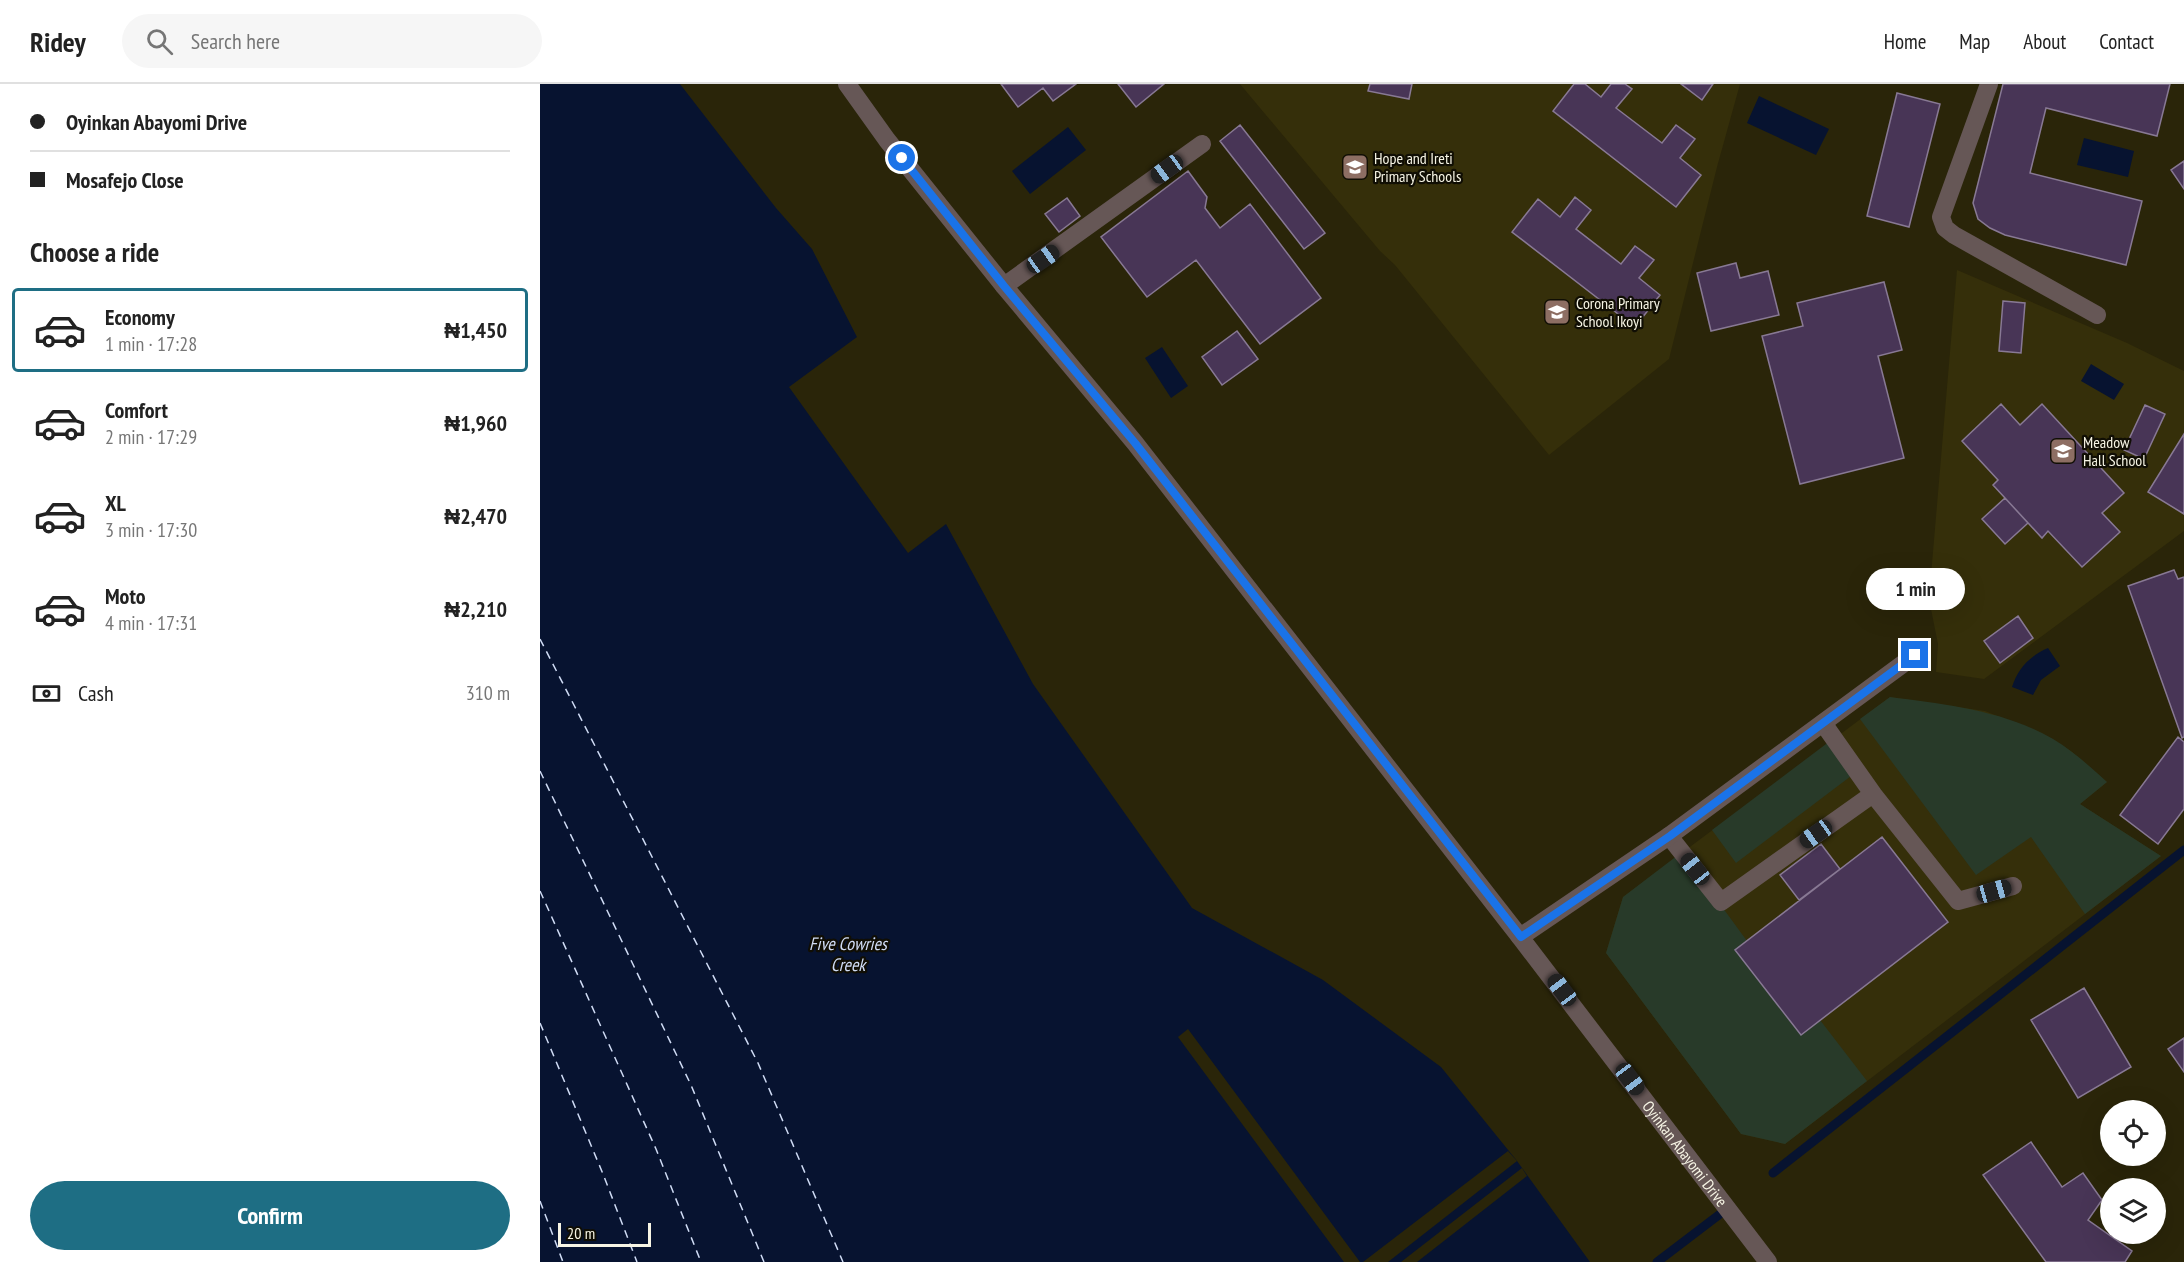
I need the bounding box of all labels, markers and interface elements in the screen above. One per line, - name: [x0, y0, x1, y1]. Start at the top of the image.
- search box: [122, 14, 542, 68]
- text: Ridey: [30, 23, 86, 60]
- icon: search: [143, 25, 176, 58]
- text: Search here: [191, 27, 280, 55]
- text: Home: [1884, 28, 1926, 55]
- text: Map: [1959, 28, 1990, 55]
- text: About: [2023, 28, 2066, 55]
- text: Contact: [2099, 28, 2154, 55]
- text: Oyinkan Abayomi Drive: [66, 108, 247, 136]
- route start: [888, 144, 915, 171]
- place label: Hope and Ireti Primary Schools: [1374, 148, 1461, 186]
- car: [1147, 151, 1187, 187]
- school or university icon: Hope and Ireti Primary Schools: [1340, 152, 1370, 182]
- text: Mosafejo Close: [66, 166, 184, 194]
- text: Choose a ride: [30, 235, 159, 269]
- car: [1023, 241, 1063, 277]
- place label: Corona Primary School Ikoyi: [1576, 293, 1660, 331]
- school or university icon: Corona Primary School Ikoyi: [1542, 297, 1572, 327]
- icon: car: [33, 303, 87, 357]
- text: Economy: [105, 303, 175, 331]
- text: ₦1,450: [444, 316, 507, 344]
- text: 1 min · 17:28: [105, 331, 197, 357]
- icon: car: [33, 396, 87, 450]
- text: Comfort: [105, 396, 168, 424]
- text: ₦1,960: [444, 409, 507, 437]
- text: 2 min · 17:29: [105, 424, 197, 450]
- place label: Meadow Hall School: [2083, 432, 2146, 470]
- school or university icon: Meadow Hall School: [2048, 436, 2078, 466]
- icon: car: [33, 489, 87, 543]
- text: XL: [105, 489, 126, 517]
- text: ₦2,470: [444, 502, 507, 530]
- text: 3 min · 17:30: [105, 517, 197, 543]
- callout: 1 min: [1866, 568, 1964, 610]
- text: 1 min: [1895, 576, 1936, 602]
- icon: car: [33, 582, 87, 636]
- text: Moto: [105, 582, 146, 610]
- text: ₦2,210: [444, 595, 507, 623]
- text: 4 min · 17:31: [105, 610, 197, 636]
- route end: [1901, 641, 1928, 668]
- icon: cash: [30, 677, 63, 710]
- text: Cash: [78, 679, 114, 707]
- text: 310 m: [466, 680, 510, 706]
- car: [1796, 816, 1836, 852]
- car: [1677, 849, 1713, 889]
- car: [1974, 877, 2014, 905]
- water label: Five Cowries Creek: [809, 932, 889, 976]
- car: [1544, 970, 1580, 1010]
- car: [1612, 1059, 1648, 1099]
- street label: Oyinkan Abayomi Drive: [1638, 1096, 1732, 1210]
- map controls: [2100, 1100, 2166, 1244]
- button: locate: [2100, 1100, 2166, 1166]
- button: layers: [2100, 1178, 2166, 1244]
- button: Confirm: [30, 1181, 510, 1250]
- scale bar: [558, 1220, 651, 1248]
- text: 20 m: [567, 1223, 595, 1243]

